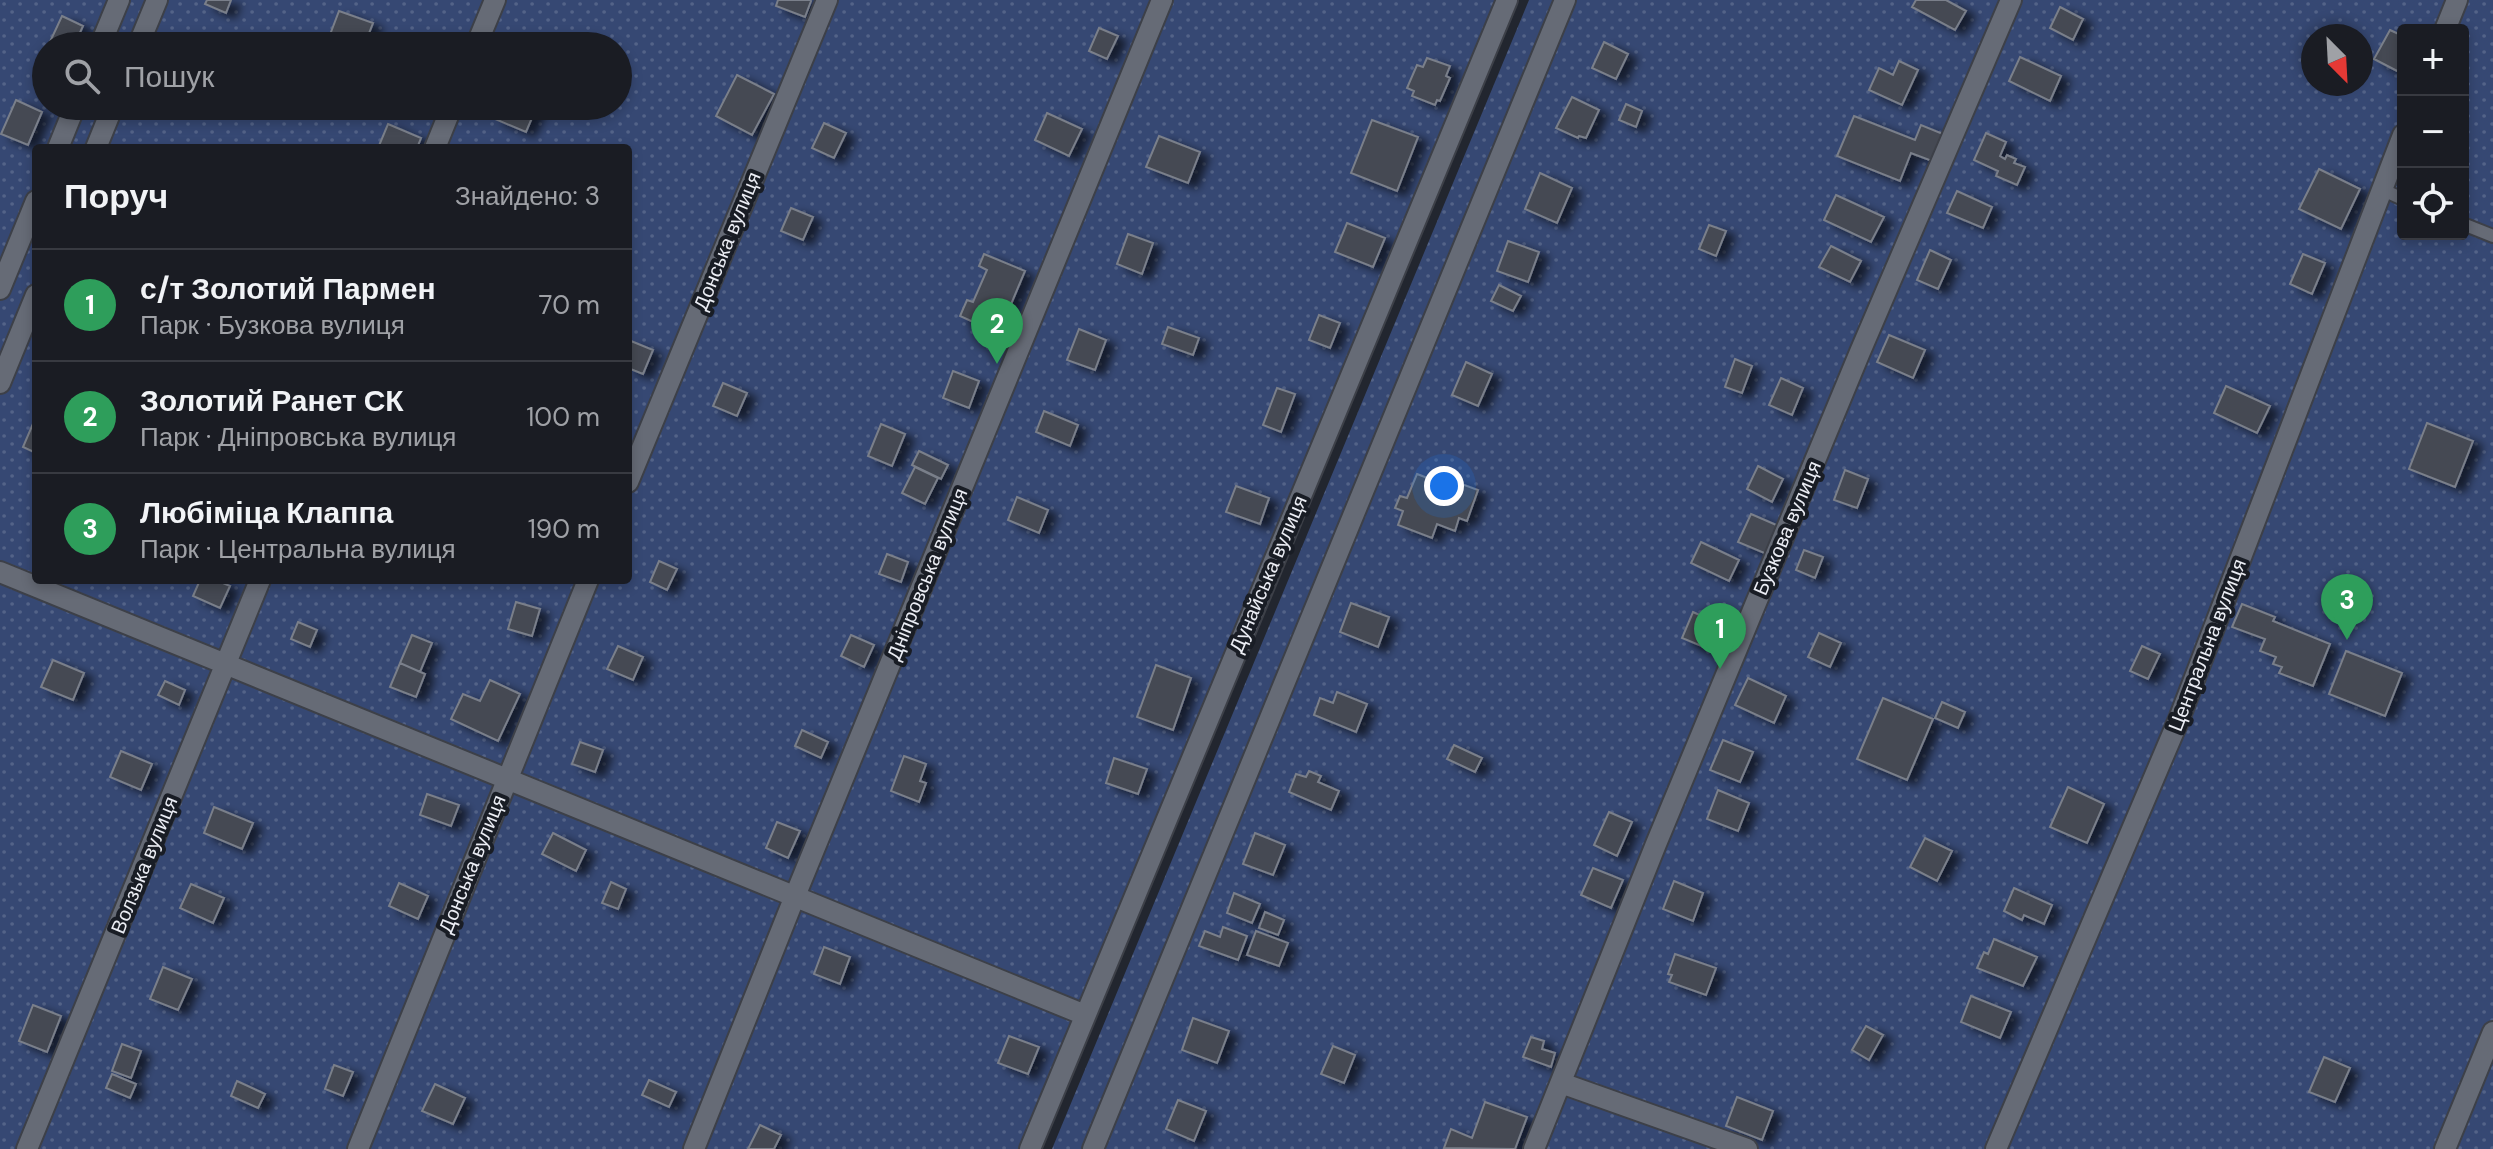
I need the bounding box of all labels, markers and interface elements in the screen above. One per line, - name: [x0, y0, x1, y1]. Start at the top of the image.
- north arrow: [2301, 24, 2373, 96]
- map controls: [2397, 24, 2469, 240]
- button: +: [2397, 24, 2469, 96]
- search box: [32, 32, 632, 120]
- icon: search: [60, 54, 104, 98]
- text: Пошук: [124, 57, 214, 96]
- button: −: [2397, 96, 2469, 168]
- street label: Донська вулиця: [687, 168, 767, 314]
- button: locate: [2397, 168, 2469, 240]
- text: Поруч: [64, 174, 168, 219]
- text: Знайдено: 3: [455, 179, 600, 213]
- text: с/т Золотий Пармен: [140, 269, 436, 308]
- text: 1: [85, 288, 95, 322]
- text: 70 m: [539, 288, 600, 322]
- pin: 2: [971, 298, 1023, 364]
- text: Парк · Бузкова вулиця: [140, 308, 405, 342]
- text: Золотий Ранет СК: [140, 381, 404, 420]
- text: 2: [82, 400, 98, 434]
- text: 100 m: [526, 400, 600, 434]
- text: Парк · Дніпровська вулиця: [140, 420, 456, 454]
- street label: Бузкова вулиця: [1747, 457, 1827, 599]
- your location: [1424, 466, 1464, 506]
- street label: Дніпровська вулиця: [881, 484, 973, 664]
- street label: Дунайська вулиця: [1223, 491, 1313, 657]
- text: Любіміца Клаппа: [140, 493, 393, 532]
- text: 3: [82, 512, 98, 546]
- text: 190 m: [528, 512, 600, 546]
- text: Парк · Центральна вулиця: [140, 532, 456, 566]
- street label: Центральна вулиця: [2162, 555, 2252, 735]
- pin: 3: [2321, 574, 2373, 640]
- pin: 1: [1694, 603, 1746, 669]
- street label: Донська вулиця: [432, 791, 512, 937]
- street label: Волзька вулиця: [105, 793, 183, 937]

